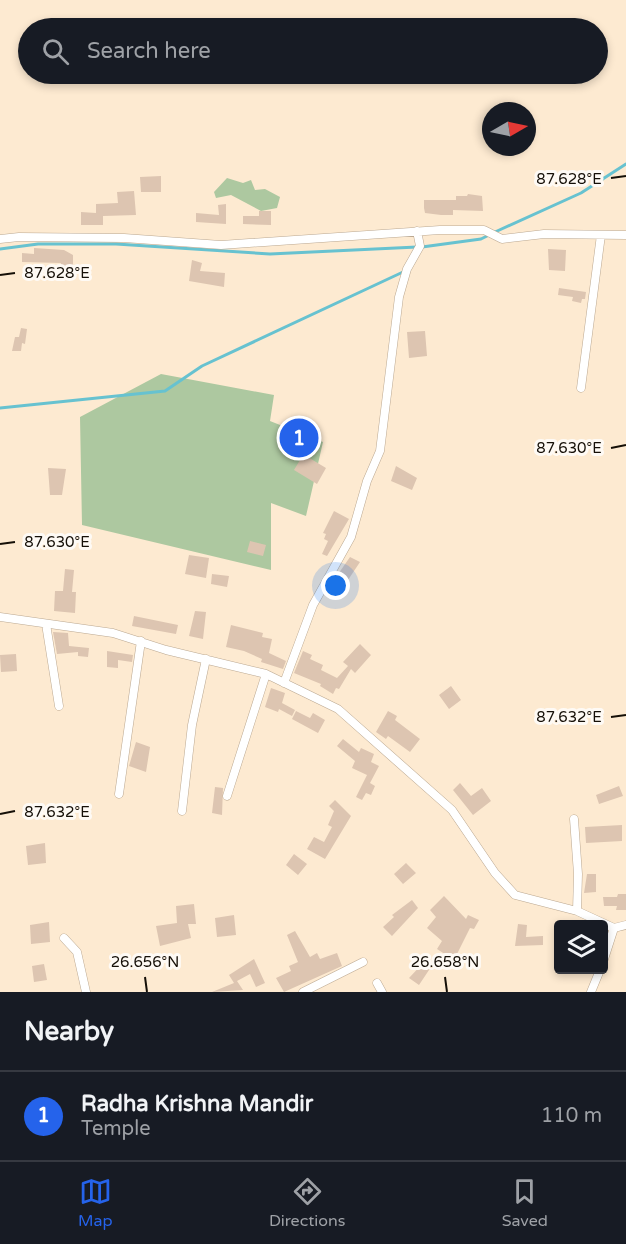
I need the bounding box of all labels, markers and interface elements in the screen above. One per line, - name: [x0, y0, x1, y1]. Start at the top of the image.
- search box: [18, 18, 608, 84]
- icon: search: [39, 35, 72, 68]
- text: Search here: [87, 38, 211, 64]
- north arrow: [482, 102, 536, 156]
- text: 87.628°E: [536, 170, 602, 188]
- text: 87.628°E: [24, 264, 90, 282]
- pin: 1: [280, 416, 318, 460]
- text: 87.630°E: [536, 439, 602, 457]
- text: 87.630°E: [24, 533, 90, 551]
- your location: [321, 571, 350, 600]
- text: 87.632°E: [536, 708, 602, 726]
- text: 87.632°E: [24, 803, 90, 821]
- map controls: [554, 920, 608, 974]
- button: layers: [554, 920, 608, 974]
- text: 26.656°N: [111, 953, 179, 971]
- text: 26.658°N: [411, 953, 479, 971]
- text: Nearby: [24, 1016, 114, 1047]
- text: Radha Krishna Mandir: [81, 1091, 313, 1117]
- text: 1: [37, 1104, 50, 1128]
- text: 110 m: [541, 1104, 602, 1128]
- text: Temple: [81, 1117, 151, 1141]
- tab: Map: [78, 1175, 113, 1231]
- tab: Directions: [269, 1175, 345, 1231]
- tab: Saved: [502, 1175, 548, 1231]

